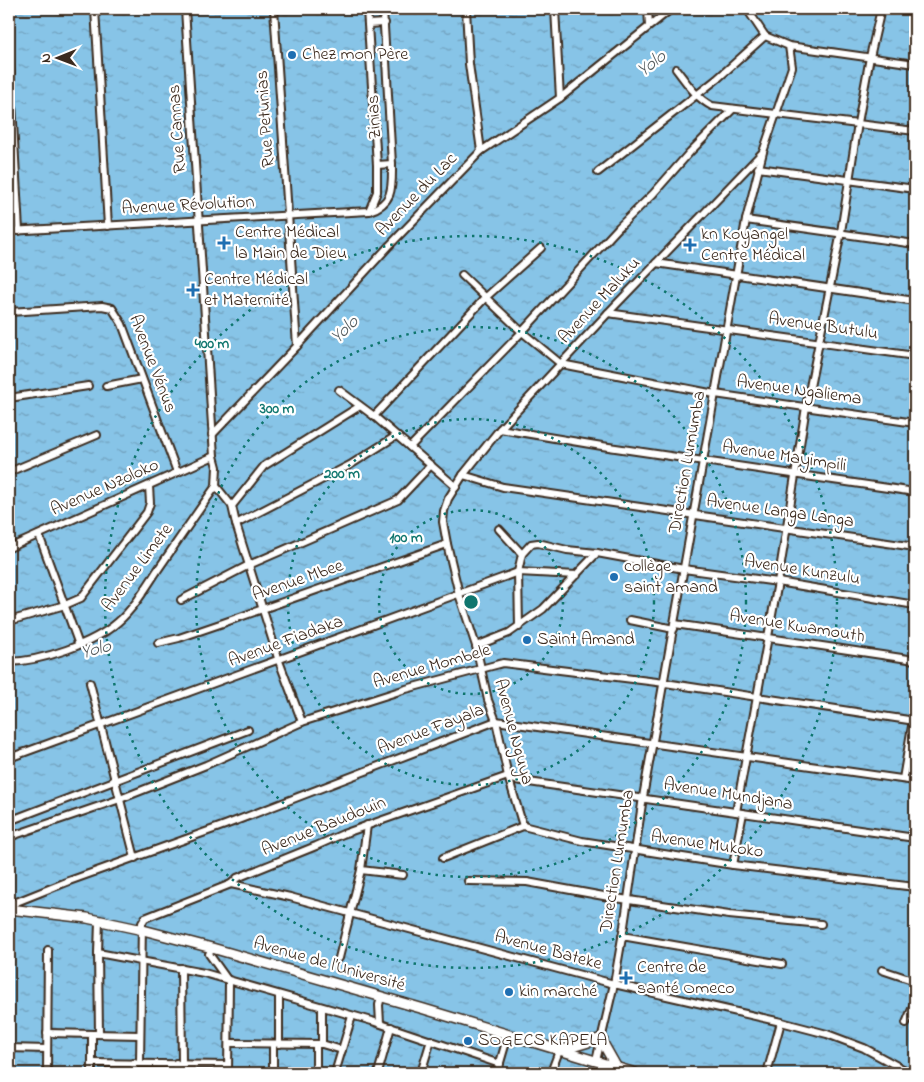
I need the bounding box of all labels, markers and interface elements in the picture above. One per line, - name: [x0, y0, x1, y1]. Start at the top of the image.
- north arrow: [32, 32, 82, 82]
- place label: Chez mon Père: [302, 42, 409, 68]
- water label: Yolo: [632, 43, 673, 84]
- marker: Chez mon Père: [286, 49, 298, 61]
- text: N: [36, 53, 57, 63]
- street label: Rue Petunias: [250, 69, 282, 169]
- street label: Rue Cannas: [162, 84, 194, 174]
- street label: Zinias: [361, 94, 389, 140]
- street label: Avenue du Lac: [370, 147, 464, 243]
- street label: Avenue Révolution: [121, 190, 255, 222]
- place label: Centre Médical la Main de Dieu: [235, 220, 347, 267]
- place label: kn Koyangel Centre Médical: [701, 222, 805, 269]
- marker: Centre Médical la Main de Dieu: [217, 236, 231, 250]
- marker: kn Koyangel Centre Médical: [683, 238, 697, 252]
- street label: Avenue Maluku: [553, 252, 647, 350]
- place label: Centre Médical et Maternité: [204, 267, 308, 314]
- marker: Centre Médical et Maternité: [186, 283, 200, 297]
- street label: Avenue Butulu: [767, 306, 879, 348]
- water label: Yolo: [325, 309, 366, 350]
- street label: Avenue Vénus: [121, 311, 183, 417]
- text: 400 m: [194, 333, 230, 355]
- street label: Avenue Ngaliema: [735, 369, 863, 414]
- street label: Direction Lumumba: [662, 389, 713, 536]
- text: 300 m: [259, 398, 295, 420]
- street label: Avenue Mayimpili: [720, 434, 848, 480]
- street label: Avenue Nzoloko: [47, 453, 163, 523]
- text: 200 m: [323, 463, 360, 485]
- street label: Avenue Langa Langa: [704, 489, 856, 536]
- street label: Avenue Limete: [96, 518, 180, 618]
- text: 100 m: [389, 527, 423, 549]
- street label: Avenue Kunzulu: [742, 549, 862, 593]
- street label: Avenue Mbee: [249, 553, 348, 609]
- place label: collège saint amand: [624, 554, 718, 601]
- marker: collège saint amand: [608, 571, 620, 583]
- centre of rings: [462, 593, 480, 611]
- street label: Avenue Kwamouth: [727, 603, 867, 651]
- street label: Avenue Fiadaka: [225, 609, 347, 675]
- place label: Saint Amand: [537, 627, 635, 653]
- water label: Yolo: [78, 633, 115, 667]
- marker: Saint Amand: [521, 634, 533, 646]
- street label: Avenue Mombele: [370, 638, 495, 696]
- street label: Avenue Nguya: [485, 676, 540, 788]
- street label: Avenue Fayala: [374, 698, 488, 762]
- street label: Avenue Mundjana: [662, 772, 794, 818]
- street label: Direction Lumumba: [594, 788, 642, 935]
- street label: Avenue Baudouin: [258, 790, 390, 864]
- street label: Avenue Mukoko: [649, 824, 765, 866]
- street label: Avenue Bateke: [491, 924, 605, 978]
- street label: Avenue de l’Université: [250, 931, 409, 999]
- place label: Centre de santé Omeco: [637, 955, 735, 1002]
- marker: Centre de santé Omeco: [619, 971, 633, 985]
- place label: kin marché: [519, 979, 598, 1005]
- marker: kin marché: [503, 986, 515, 998]
- place label: SOGECS KAPELA: [478, 1028, 607, 1054]
- marker: SOGECS KAPELA: [462, 1035, 474, 1047]

